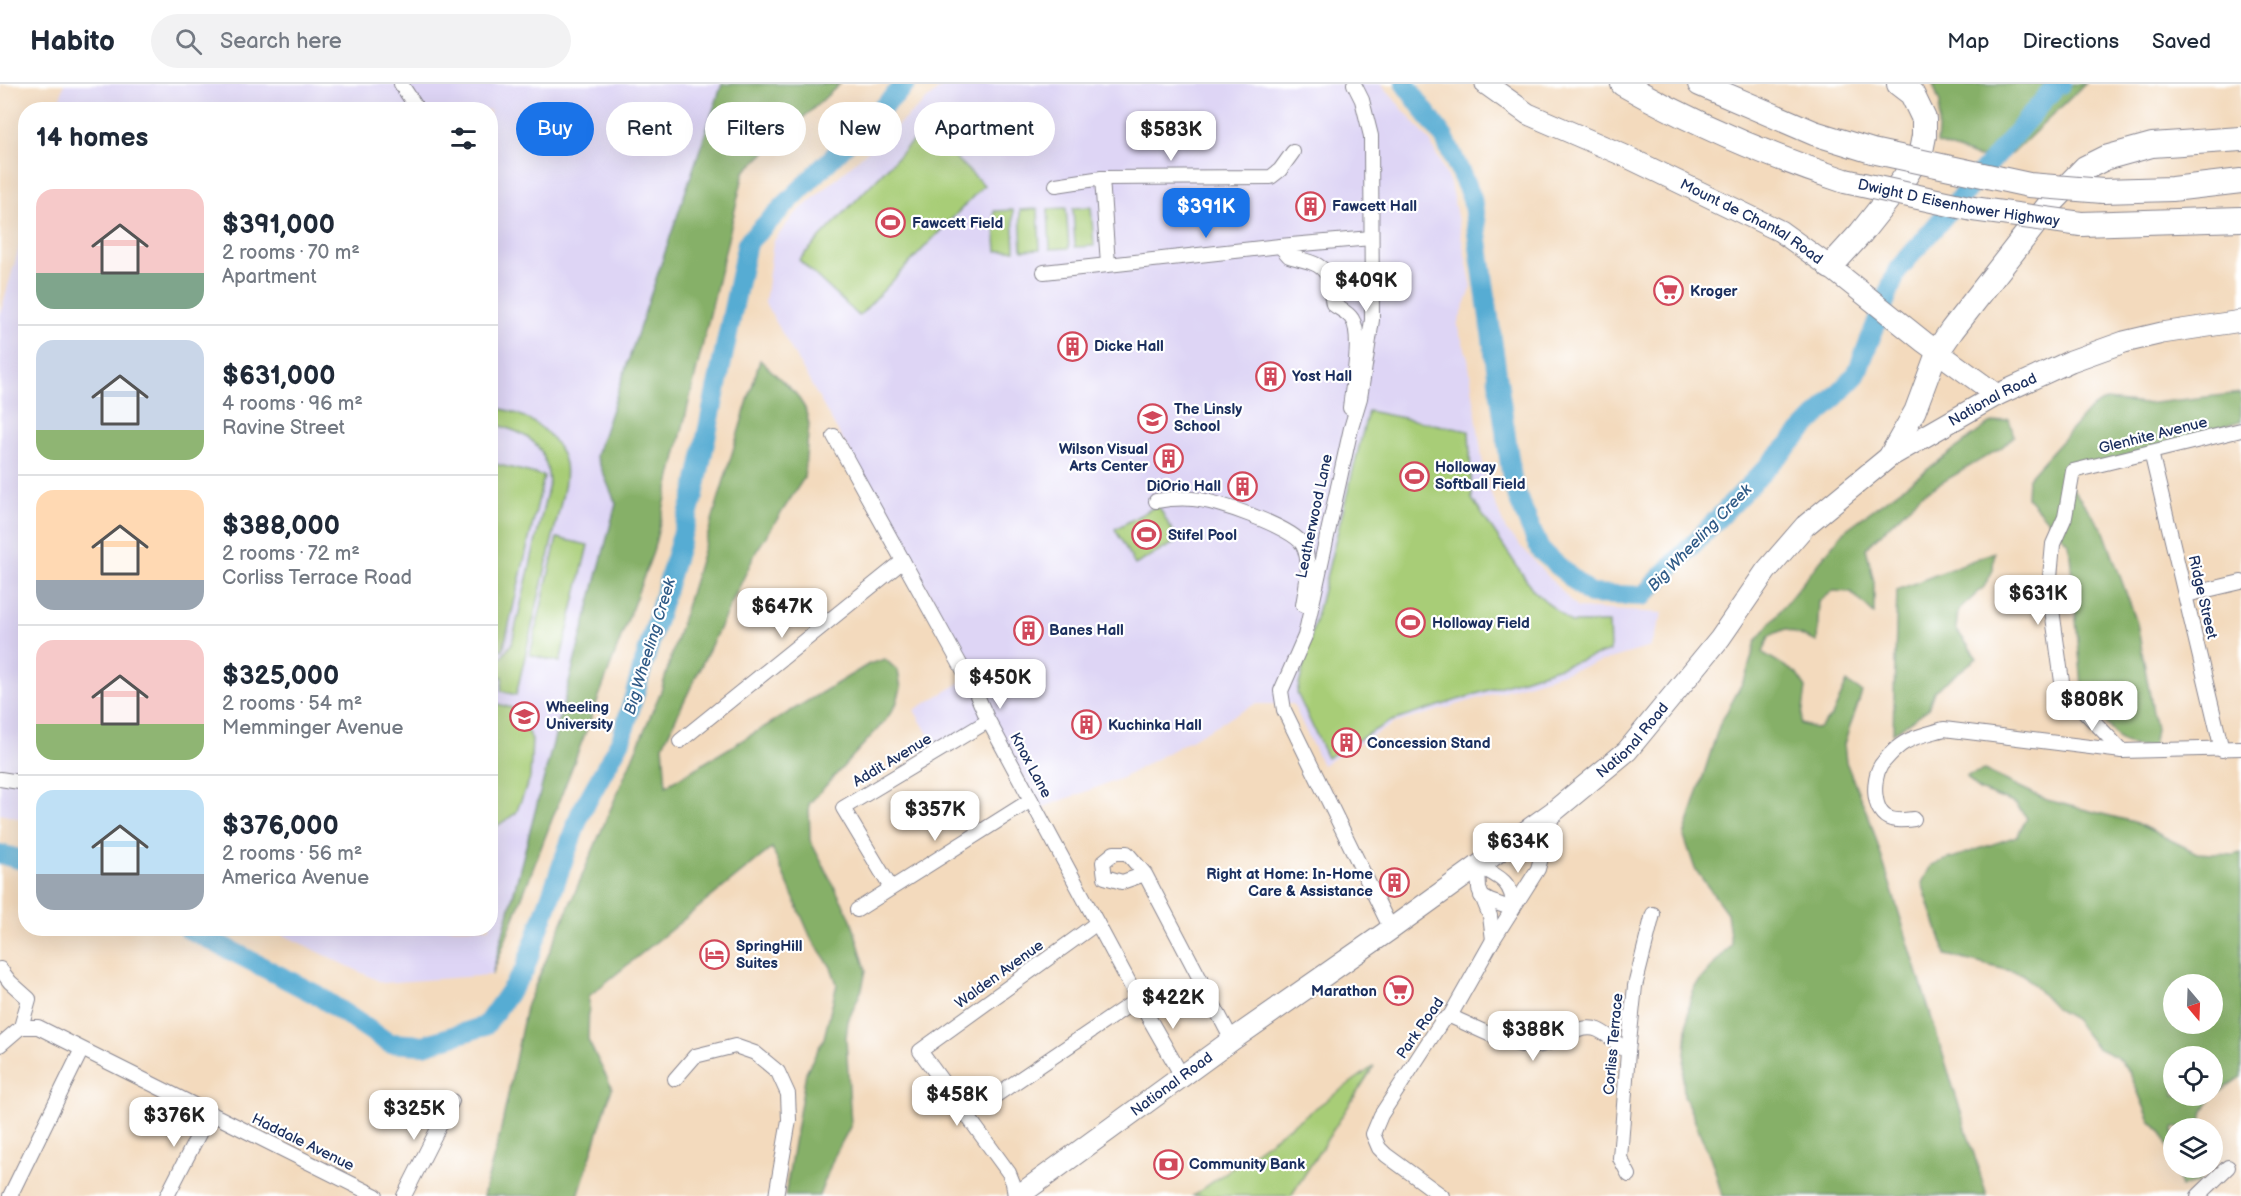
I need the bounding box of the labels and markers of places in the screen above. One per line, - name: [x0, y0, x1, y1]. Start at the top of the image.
- pin: $583K: [1129, 111, 1213, 162]
- pin: $391K: [1164, 188, 1248, 239]
- building icon: Fawcett Hall: [1295, 190, 1327, 222]
- place label: Fawcett Hall: [1332, 197, 1417, 216]
- sports icon: Fawcett Field: [875, 207, 907, 239]
- place label: Fawcett Field: [912, 214, 1003, 233]
- pin: $409K: [1324, 262, 1408, 313]
- supermarket icon: Kroger: [1653, 275, 1685, 307]
- place label: Kroger: [1690, 282, 1739, 301]
- building icon: Dicke Hall: [1057, 330, 1089, 362]
- place label: Dicke Hall: [1094, 337, 1164, 356]
- building icon: Yost Hall: [1255, 360, 1287, 392]
- place label: Yost Hall: [1292, 367, 1352, 386]
- place label: The Linsly School: [1174, 400, 1242, 436]
- school or university icon: The Linsly School: [1137, 402, 1169, 434]
- place label: Wilson Visual Arts Center: [1059, 440, 1149, 476]
- building icon: Wilson Visual Arts Center: [1153, 442, 1185, 474]
- place label: Holloway Softball Field: [1435, 458, 1526, 494]
- sports icon: Holloway Softball Field: [1398, 460, 1430, 492]
- building icon: DiOrio Hall: [1226, 470, 1258, 502]
- place label: DiOrio Hall: [1146, 477, 1221, 496]
- sports icon: Stifel Pool: [1131, 519, 1163, 551]
- place label: Stifel Pool: [1168, 526, 1237, 545]
- pin: $631K: [1996, 575, 2080, 626]
- pin: $647K: [740, 588, 824, 639]
- sports icon: Holloway Field: [1395, 607, 1427, 639]
- building icon: Banes Hall: [1012, 614, 1044, 646]
- place label: Holloway Field: [1432, 614, 1530, 633]
- place label: Banes Hall: [1049, 621, 1124, 640]
- pin: $450K: [958, 659, 1042, 710]
- pin: $808K: [2050, 681, 2134, 732]
- place label: Wheeling University: [546, 698, 613, 734]
- school or university icon: Wheeling University: [509, 700, 541, 732]
- building icon: Kuchinka Hall: [1071, 709, 1103, 741]
- place label: Kuchinka Hall: [1108, 716, 1202, 735]
- building icon: Concession Stand: [1330, 727, 1362, 759]
- place label: Concession Stand: [1367, 734, 1490, 753]
- pin: $357K: [893, 791, 977, 842]
- pin: $634K: [1476, 823, 1560, 874]
- place label: Right at Home: In-Home Care & Assistance: [1206, 865, 1373, 901]
- building icon: Right at Home: In-Home Care & Assistance: [1378, 867, 1410, 899]
- place label: SpringHill Suites: [736, 937, 803, 973]
- hotel icon: SpringHill Suites: [699, 939, 731, 971]
- supermarket icon: Marathon: [1382, 975, 1414, 1007]
- pin: $422K: [1131, 979, 1215, 1030]
- place label: Marathon: [1311, 982, 1377, 1001]
- pin: $388K: [1491, 1011, 1575, 1062]
- pin: $458K: [915, 1076, 999, 1127]
- pin: $325K: [372, 1090, 456, 1141]
- pin: $376K: [132, 1097, 216, 1148]
- bank icon: Community Bank: [1152, 1148, 1184, 1180]
- place label: Community Bank: [1189, 1155, 1305, 1174]

